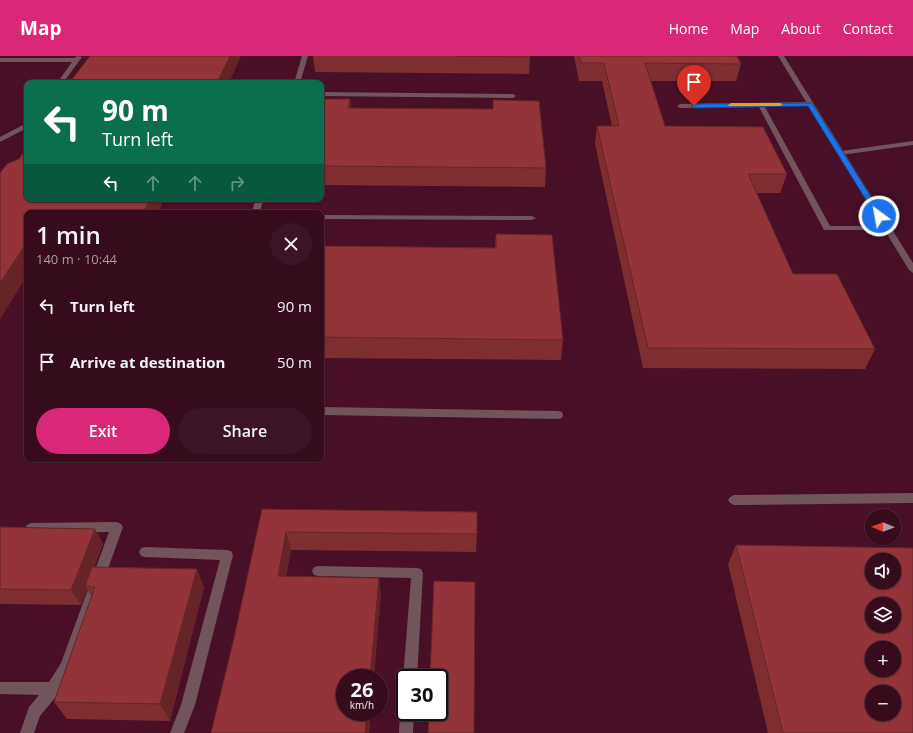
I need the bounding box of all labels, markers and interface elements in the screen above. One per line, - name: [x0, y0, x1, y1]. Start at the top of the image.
- text: Map: [20, 15, 61, 41]
- text: Home: [669, 19, 708, 38]
- text: Map: [730, 19, 759, 38]
- text: About: [781, 19, 821, 38]
- text: Contact: [843, 19, 893, 38]
- pin: [677, 65, 711, 106]
- icon: arrive: [683, 71, 705, 93]
- text: 90 m: [102, 91, 169, 129]
- icon: left: [36, 96, 88, 148]
- text: Turn left: [102, 127, 173, 151]
- icon: left: [100, 172, 122, 194]
- icon: ahead: [142, 172, 164, 194]
- icon: ahead: [184, 172, 206, 194]
- icon: right: [226, 172, 248, 194]
- position arrow: [858, 195, 900, 237]
- text: 1 min: [36, 218, 101, 251]
- button: close: [270, 223, 312, 265]
- text: 140 m · 10:44: [36, 250, 117, 268]
- icon: left: [36, 295, 58, 317]
- text: Turn left: [70, 296, 135, 316]
- text: 90 m: [277, 296, 312, 316]
- icon: arrive: [36, 351, 58, 373]
- text: Arrive at destination: [70, 352, 225, 372]
- text: 50 m: [277, 352, 312, 372]
- button: Exit: [36, 408, 170, 454]
- button: Share: [178, 408, 312, 454]
- north arrow: [865, 509, 901, 545]
- map controls: [865, 509, 901, 721]
- button: sound: [865, 553, 901, 589]
- button: layers: [865, 597, 901, 633]
- button: +: [865, 641, 901, 677]
- speed limit sign: 30: [396, 669, 448, 721]
- text: 26: [351, 676, 373, 703]
- button: −: [865, 685, 901, 721]
- text: km/h: [350, 698, 374, 712]

